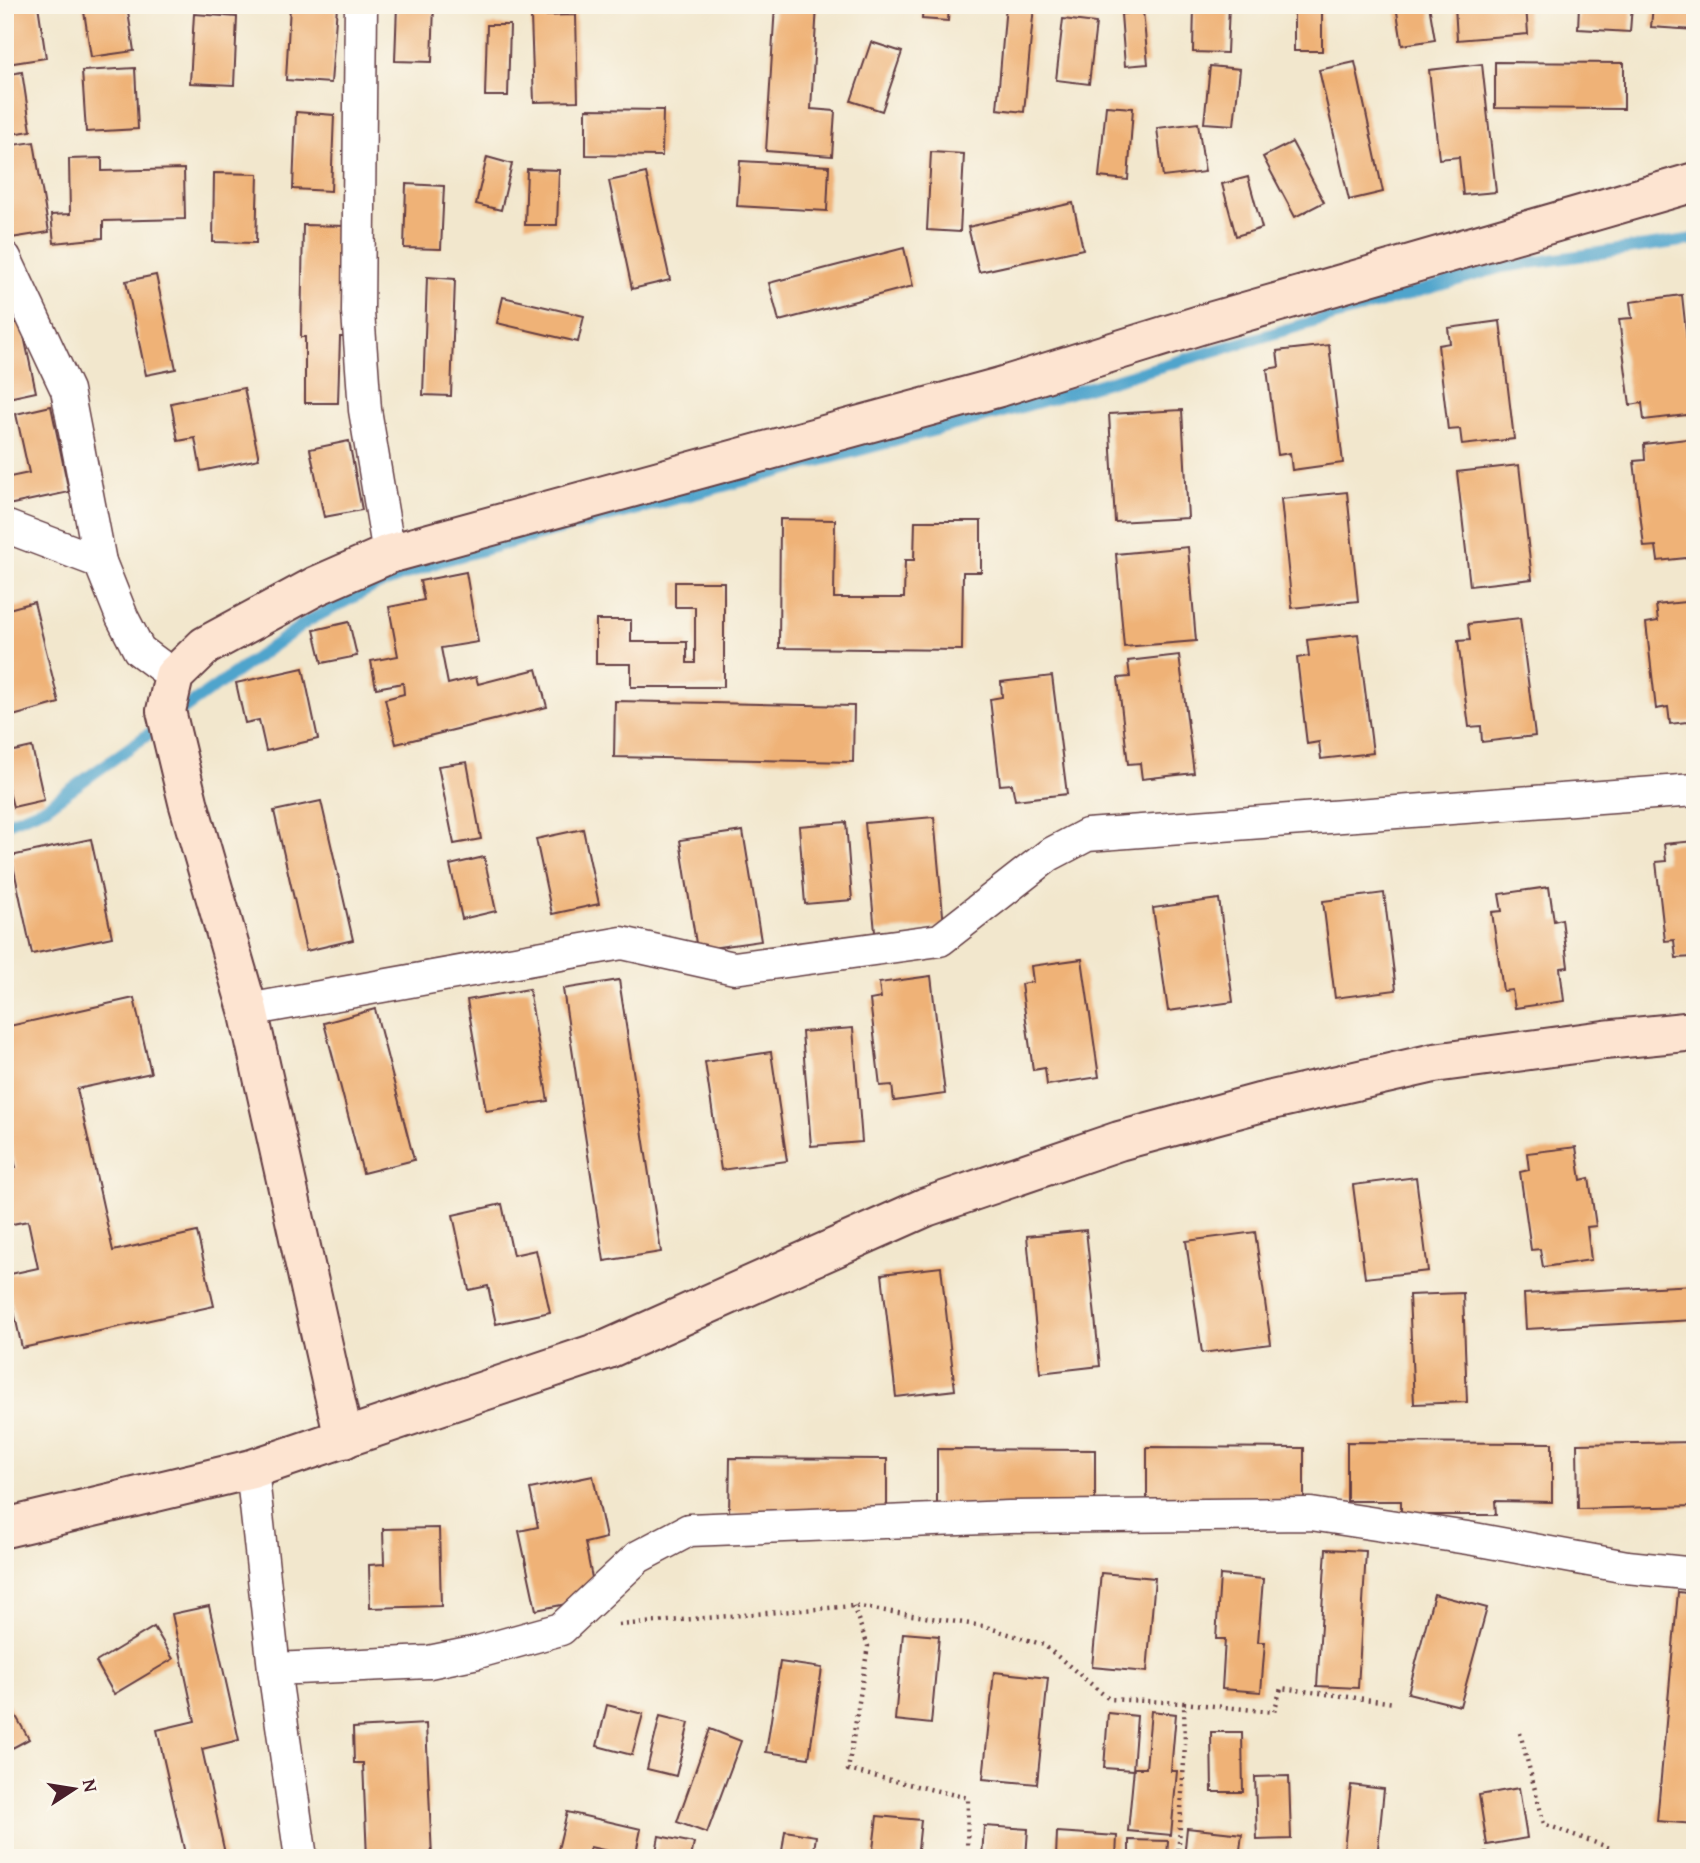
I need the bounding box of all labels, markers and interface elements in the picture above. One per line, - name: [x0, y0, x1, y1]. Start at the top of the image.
- north arrow: [38, 1755, 108, 1825]
- text: N: [76, 1776, 106, 1795]

